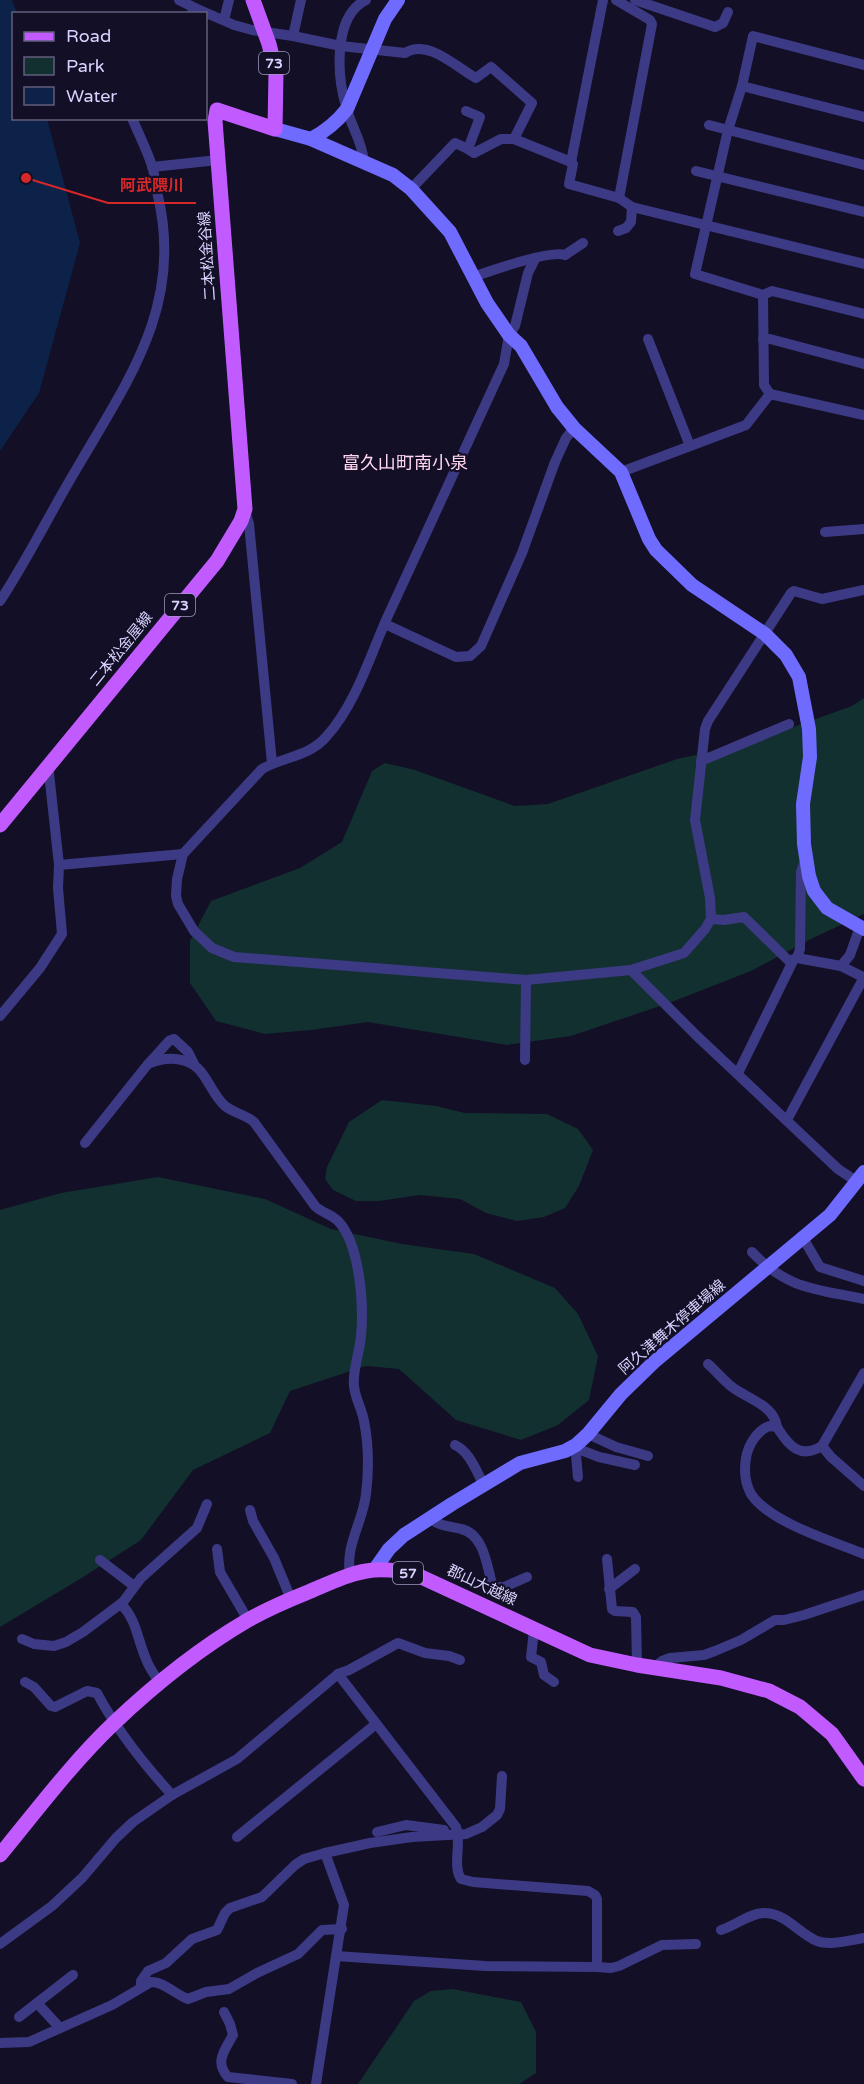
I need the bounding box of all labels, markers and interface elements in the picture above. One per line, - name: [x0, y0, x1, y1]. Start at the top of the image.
- legend: [12, 12, 207, 120]
- text: Road: [66, 25, 111, 47]
- road number: 73: [259, 52, 289, 74]
- text: Park: [66, 55, 105, 77]
- text: Water: [66, 85, 117, 107]
- callout: 阿武隈川: [108, 169, 196, 203]
- text: 阿武隈川: [120, 176, 184, 196]
- street label: 二本松金谷線: [195, 210, 219, 302]
- district label: 富久山町南小泉: [342, 452, 468, 474]
- road number: 73: [165, 594, 195, 616]
- street label: 二本松金屋線: [86, 608, 156, 690]
- street label: 阿久津舞木停車場線: [615, 1276, 729, 1378]
- street label: 郡山大越線: [444, 1561, 520, 1609]
- road number: 57: [393, 1562, 423, 1584]

